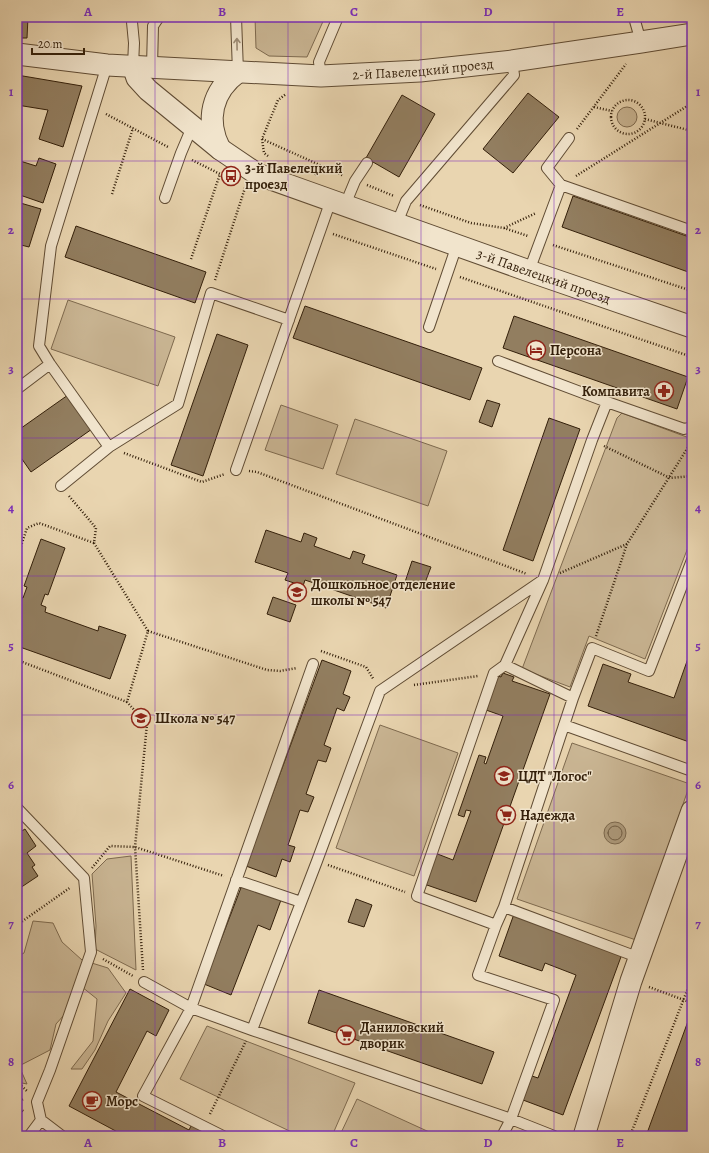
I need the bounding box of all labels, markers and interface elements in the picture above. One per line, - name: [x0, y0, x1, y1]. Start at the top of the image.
- text: A: [83, 3, 93, 20]
- text: B: [218, 3, 226, 20]
- text: C: [350, 3, 358, 20]
- text: D: [483, 3, 493, 20]
- text: E: [616, 3, 624, 20]
- scale bar: [32, 30, 84, 56]
- text: 20 m: [38, 36, 62, 52]
- one-way arrow: [233, 38, 241, 51]
- street label: 2-й Павелецкий проезд: [352, 54, 494, 84]
- text: 1: [9, 83, 14, 100]
- text: 1: [696, 83, 701, 100]
- place label: 3-й Павелецкий проезд: [245, 159, 342, 194]
- bus stop icon: 3-й Павелецкий проезд: [220, 165, 242, 187]
- text: 2: [8, 221, 15, 238]
- text: 2: [695, 221, 702, 238]
- street label: 3-й Павелецкий проезд: [474, 244, 613, 308]
- hotel icon: Персона: [525, 339, 547, 361]
- place label: Персона: [550, 341, 602, 360]
- text: 3: [8, 360, 14, 377]
- text: 3: [695, 360, 701, 377]
- pharmacy icon: Компавита: [653, 380, 675, 402]
- place label: Компавита: [582, 382, 650, 401]
- text: 4: [8, 499, 14, 516]
- text: 4: [695, 499, 701, 516]
- place label: Дошкольное отделение школы № 547: [311, 575, 456, 610]
- school or university icon: Дошкольное отделение школы № 547: [286, 581, 308, 603]
- text: 5: [8, 637, 14, 654]
- text: 5: [695, 637, 701, 654]
- school or university icon: Школа № 547: [130, 707, 152, 729]
- place label: Школа № 547: [155, 709, 235, 728]
- school or university icon: ЦДТ "Логос": [493, 765, 515, 787]
- place label: ЦДТ "Логос": [518, 767, 592, 786]
- text: 6: [8, 776, 14, 793]
- text: 6: [695, 776, 701, 793]
- supermarket icon: Надежда: [495, 804, 517, 826]
- place label: Надежда: [520, 806, 576, 825]
- text: 7: [8, 915, 14, 932]
- text: 7: [695, 915, 701, 932]
- place label: Даниловский дворик: [359, 1018, 444, 1053]
- supermarket icon: Даниловский дворик: [335, 1024, 357, 1046]
- text: 8: [8, 1053, 14, 1070]
- text: 8: [695, 1053, 701, 1070]
- cafe icon: Морс: [81, 1090, 103, 1112]
- place label: Морс: [106, 1092, 138, 1111]
- text: A: [83, 1134, 93, 1151]
- text: B: [218, 1134, 226, 1151]
- text: C: [350, 1134, 358, 1151]
- text: D: [483, 1134, 493, 1151]
- text: E: [616, 1134, 624, 1151]

